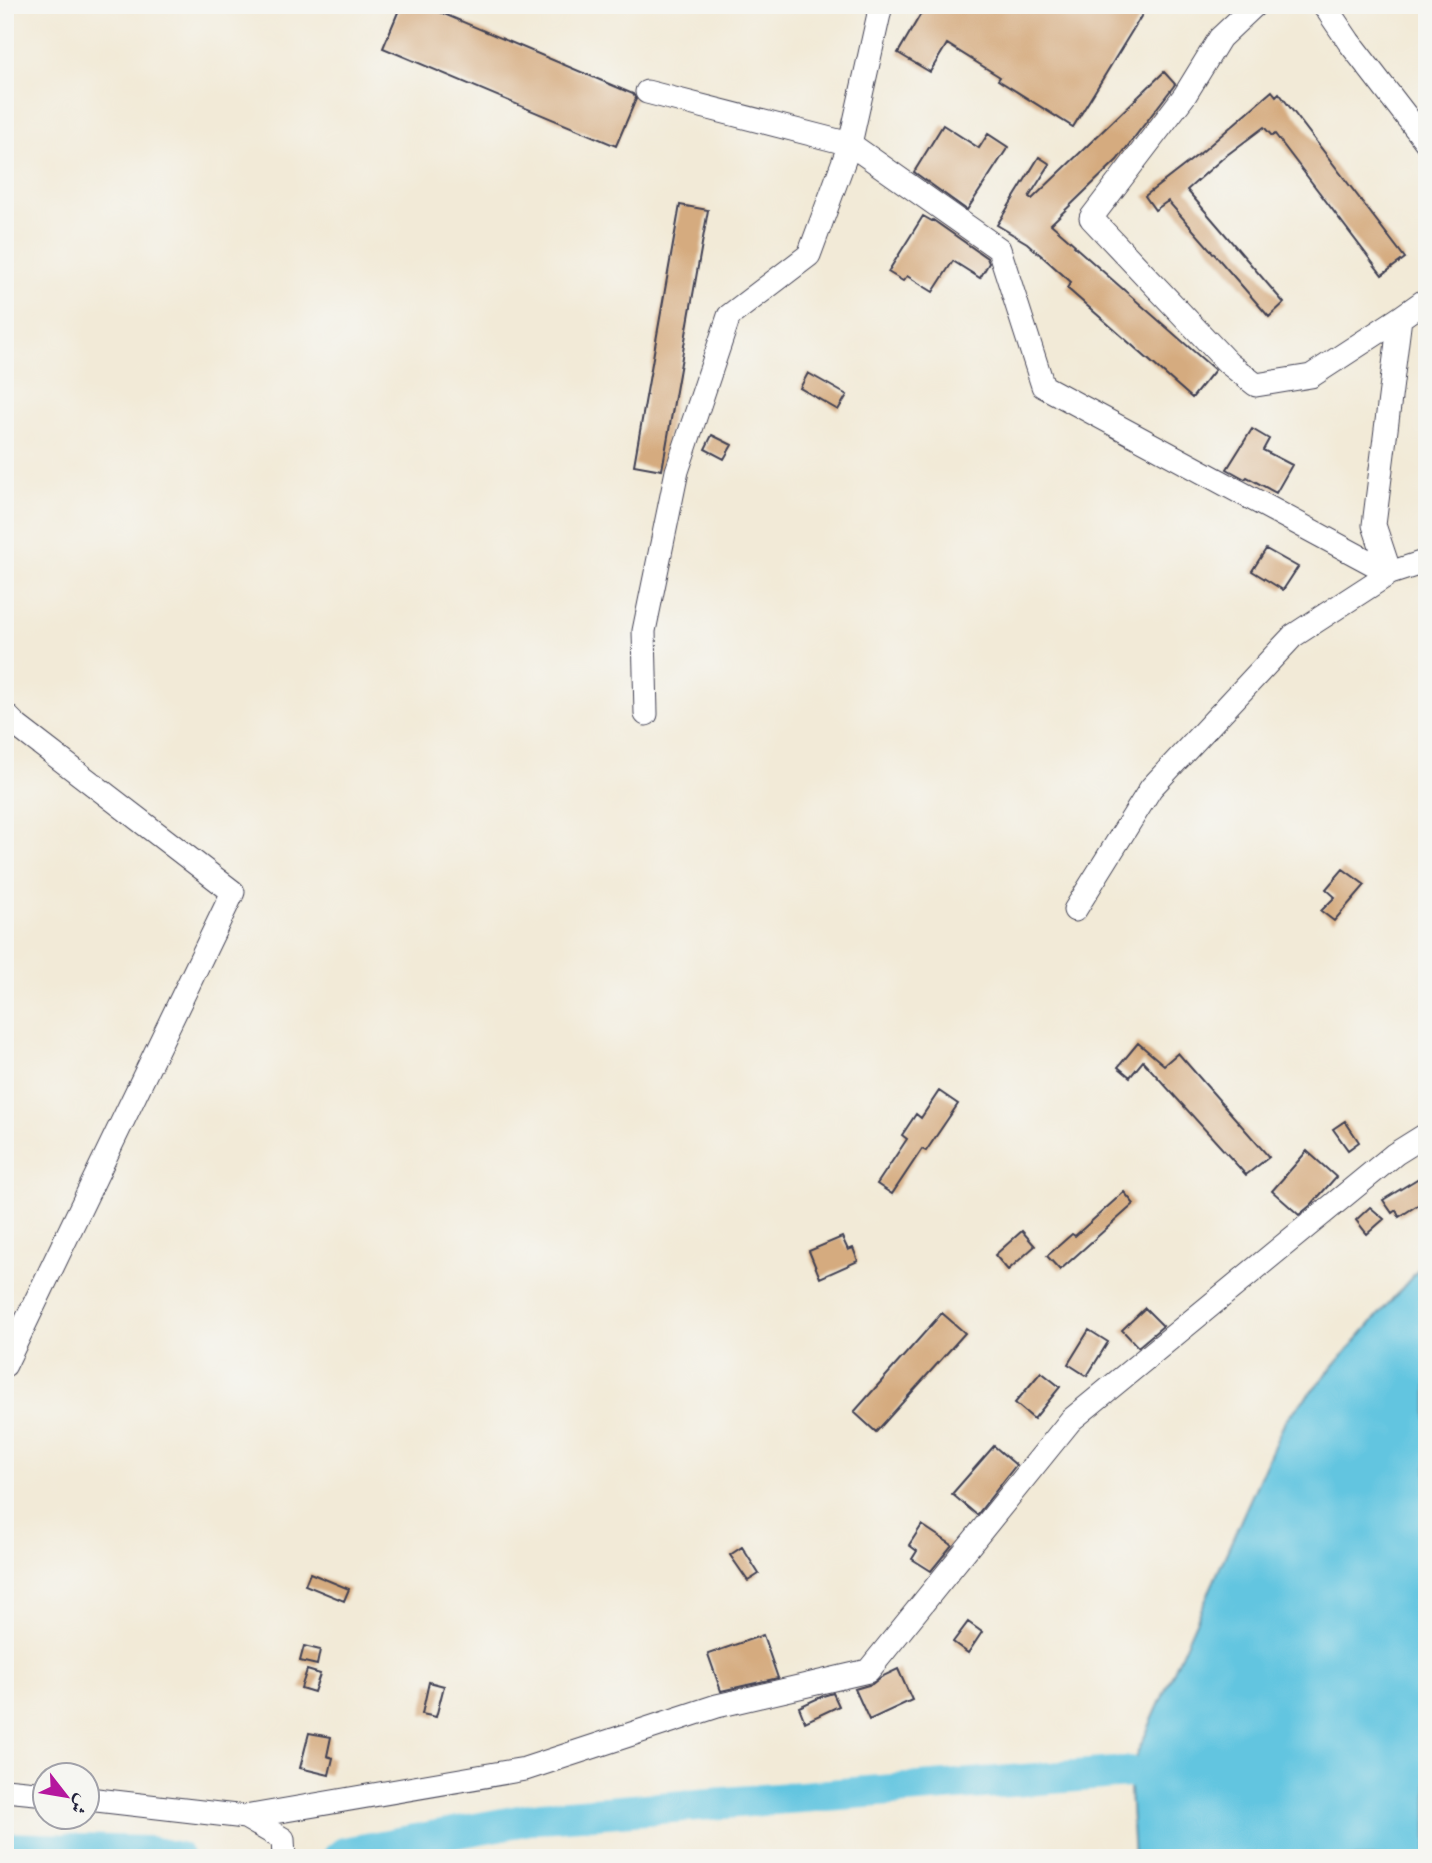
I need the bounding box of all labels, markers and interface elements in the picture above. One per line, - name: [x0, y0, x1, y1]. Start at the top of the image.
- north arrow: [32, 1762, 102, 1832]
- text: ش: [64, 1789, 97, 1820]

